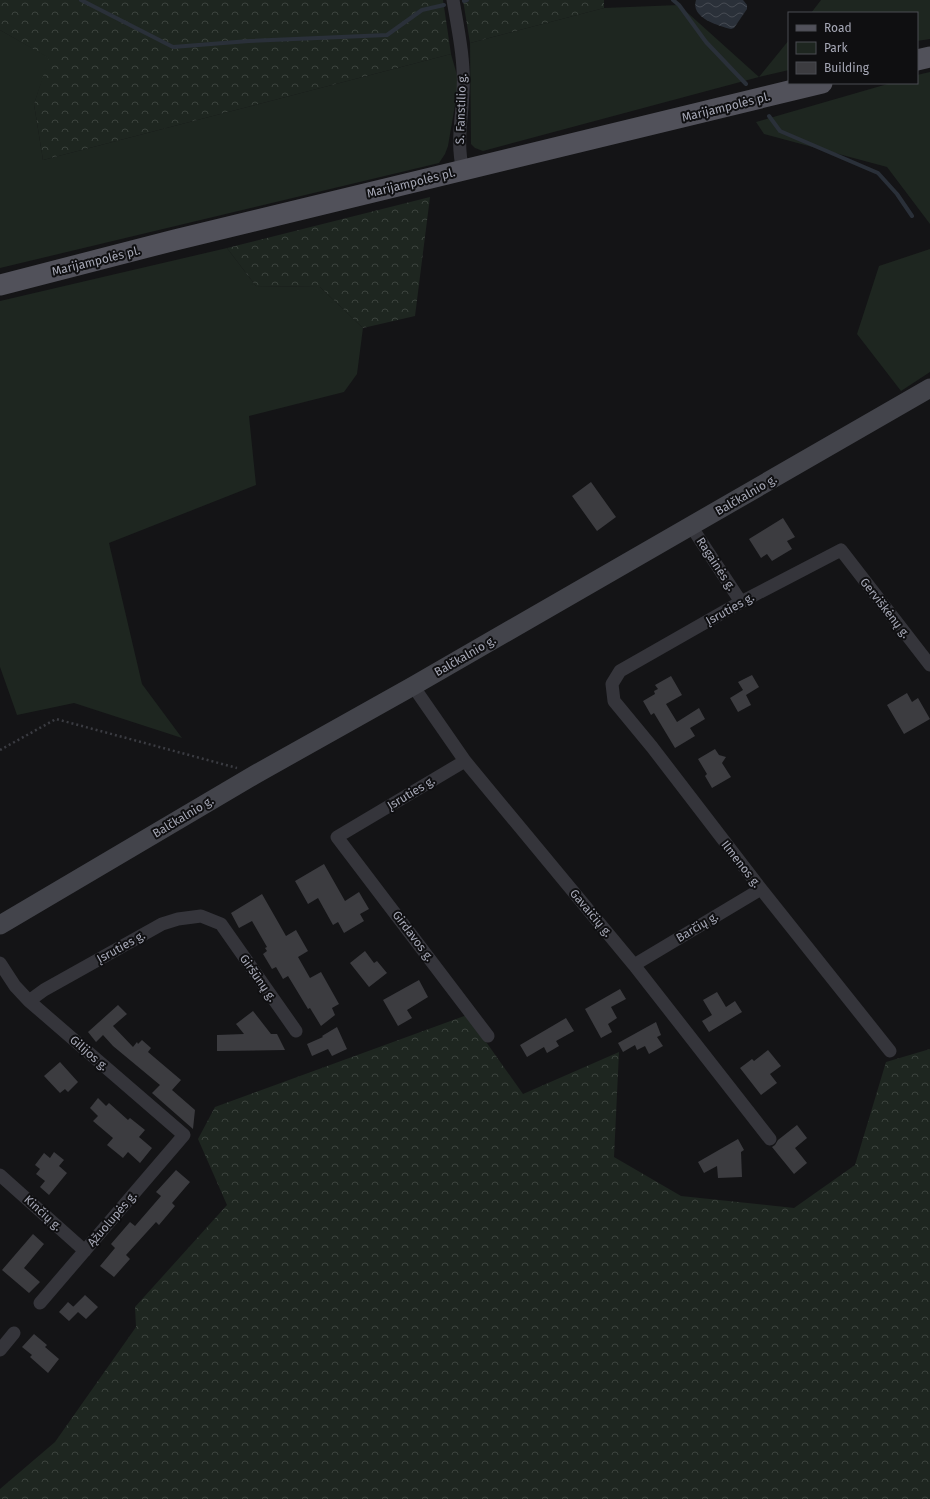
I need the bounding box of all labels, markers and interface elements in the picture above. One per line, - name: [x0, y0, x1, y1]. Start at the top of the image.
- legend: [788, 12, 918, 84]
- text: Road: [824, 21, 852, 35]
- text: Park: [824, 41, 848, 55]
- text: Building: [824, 61, 870, 75]
- street label: S. Fanstilio g.: [453, 73, 469, 145]
- street label: Marijampolės pl.: [680, 89, 772, 125]
- street label: Marijampolės pl.: [365, 165, 457, 201]
- street label: Marijampolės pl.: [50, 243, 142, 279]
- street label: Balčkalnio g.: [713, 472, 779, 518]
- street label: Ragainės g.: [694, 535, 739, 593]
- street label: Gerviškėnų g.: [857, 575, 913, 641]
- street label: Įsruties g.: [703, 590, 757, 628]
- street label: Balčkalnio g.: [432, 633, 498, 679]
- street label: Įsruties g.: [384, 773, 437, 813]
- street label: Balčkalnio g.: [150, 793, 216, 841]
- street label: Ilmenos g.: [718, 838, 764, 890]
- street label: Gavaičių g.: [567, 886, 615, 940]
- street label: Girdavos g.: [389, 908, 437, 964]
- street label: Barčių g.: [673, 909, 721, 945]
- street label: Įsruties g.: [94, 928, 148, 966]
- street label: Giršūnų g.: [237, 952, 279, 1004]
- street label: Gilijos g.: [67, 1033, 111, 1073]
- street label: Ąžuolupės g.: [84, 1189, 140, 1249]
- street label: Kinčių g.: [21, 1192, 65, 1234]

